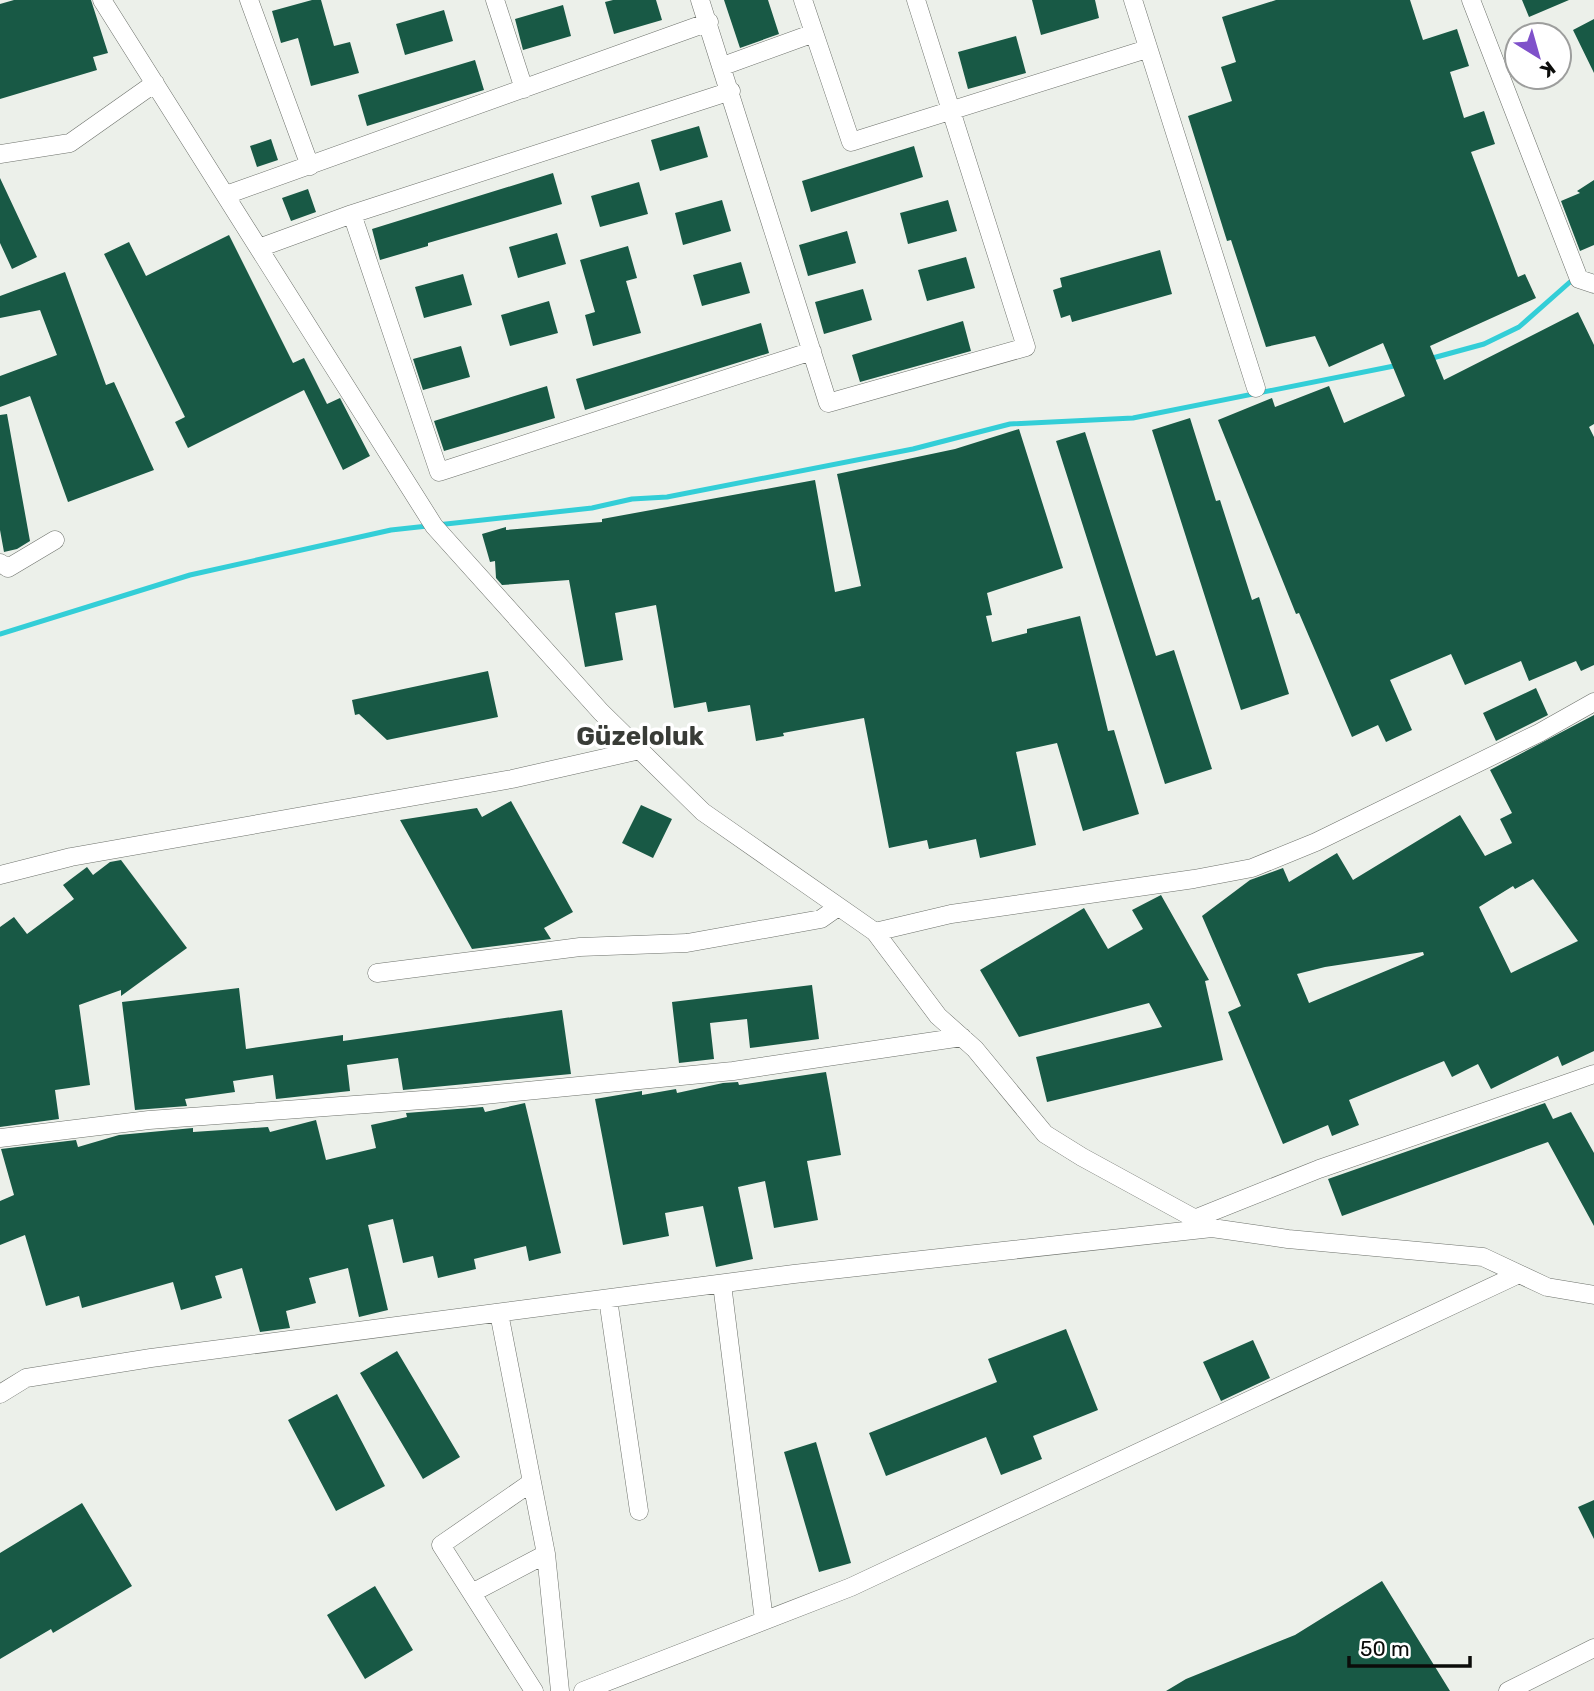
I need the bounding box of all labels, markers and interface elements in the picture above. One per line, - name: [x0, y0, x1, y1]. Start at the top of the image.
- north arrow: [1503, 21, 1573, 91]
- text: K: [1536, 56, 1560, 82]
- district label: Güzeloluk: [576, 721, 705, 752]
- scale bar: [1349, 1624, 1470, 1668]
- text: 50 m: [1360, 1636, 1410, 1661]

